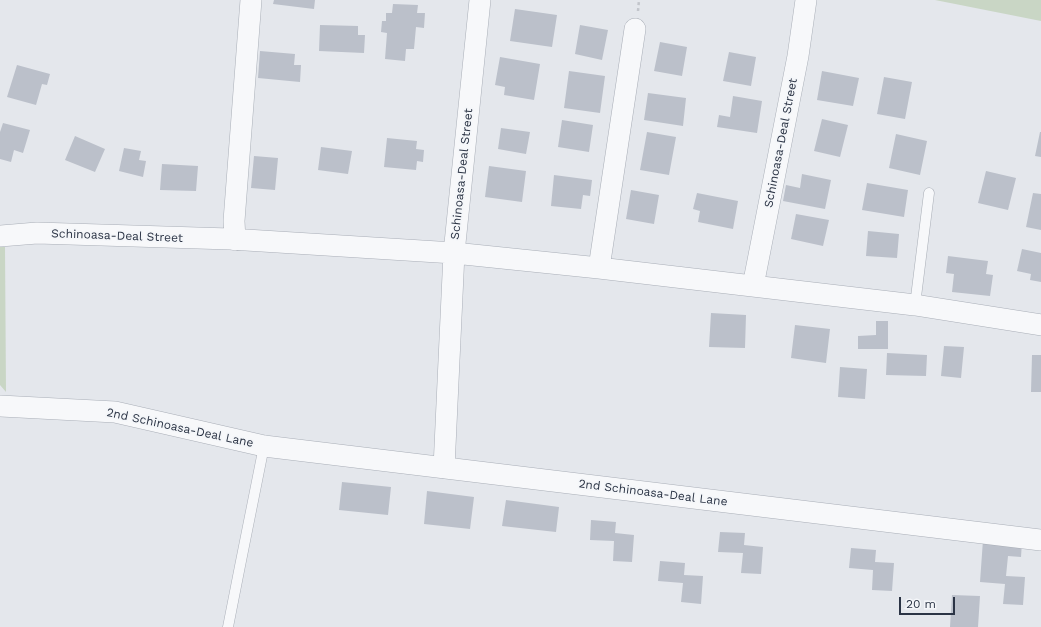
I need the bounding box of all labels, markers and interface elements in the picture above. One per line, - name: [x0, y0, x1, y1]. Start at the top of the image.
- street label: Schinoasa-Deal Street: [761, 77, 801, 209]
- street label: Schinoasa-Deal Street: [448, 108, 476, 240]
- street label: Schinoasa-Deal Street: [51, 227, 183, 245]
- street label: 2nd Schinoasa-Deal Lane: [105, 405, 255, 451]
- street label: 2nd Schinoasa-Deal Lane: [578, 477, 728, 509]
- scale bar: [901, 589, 957, 615]
- text: 20 m: [906, 597, 936, 611]

